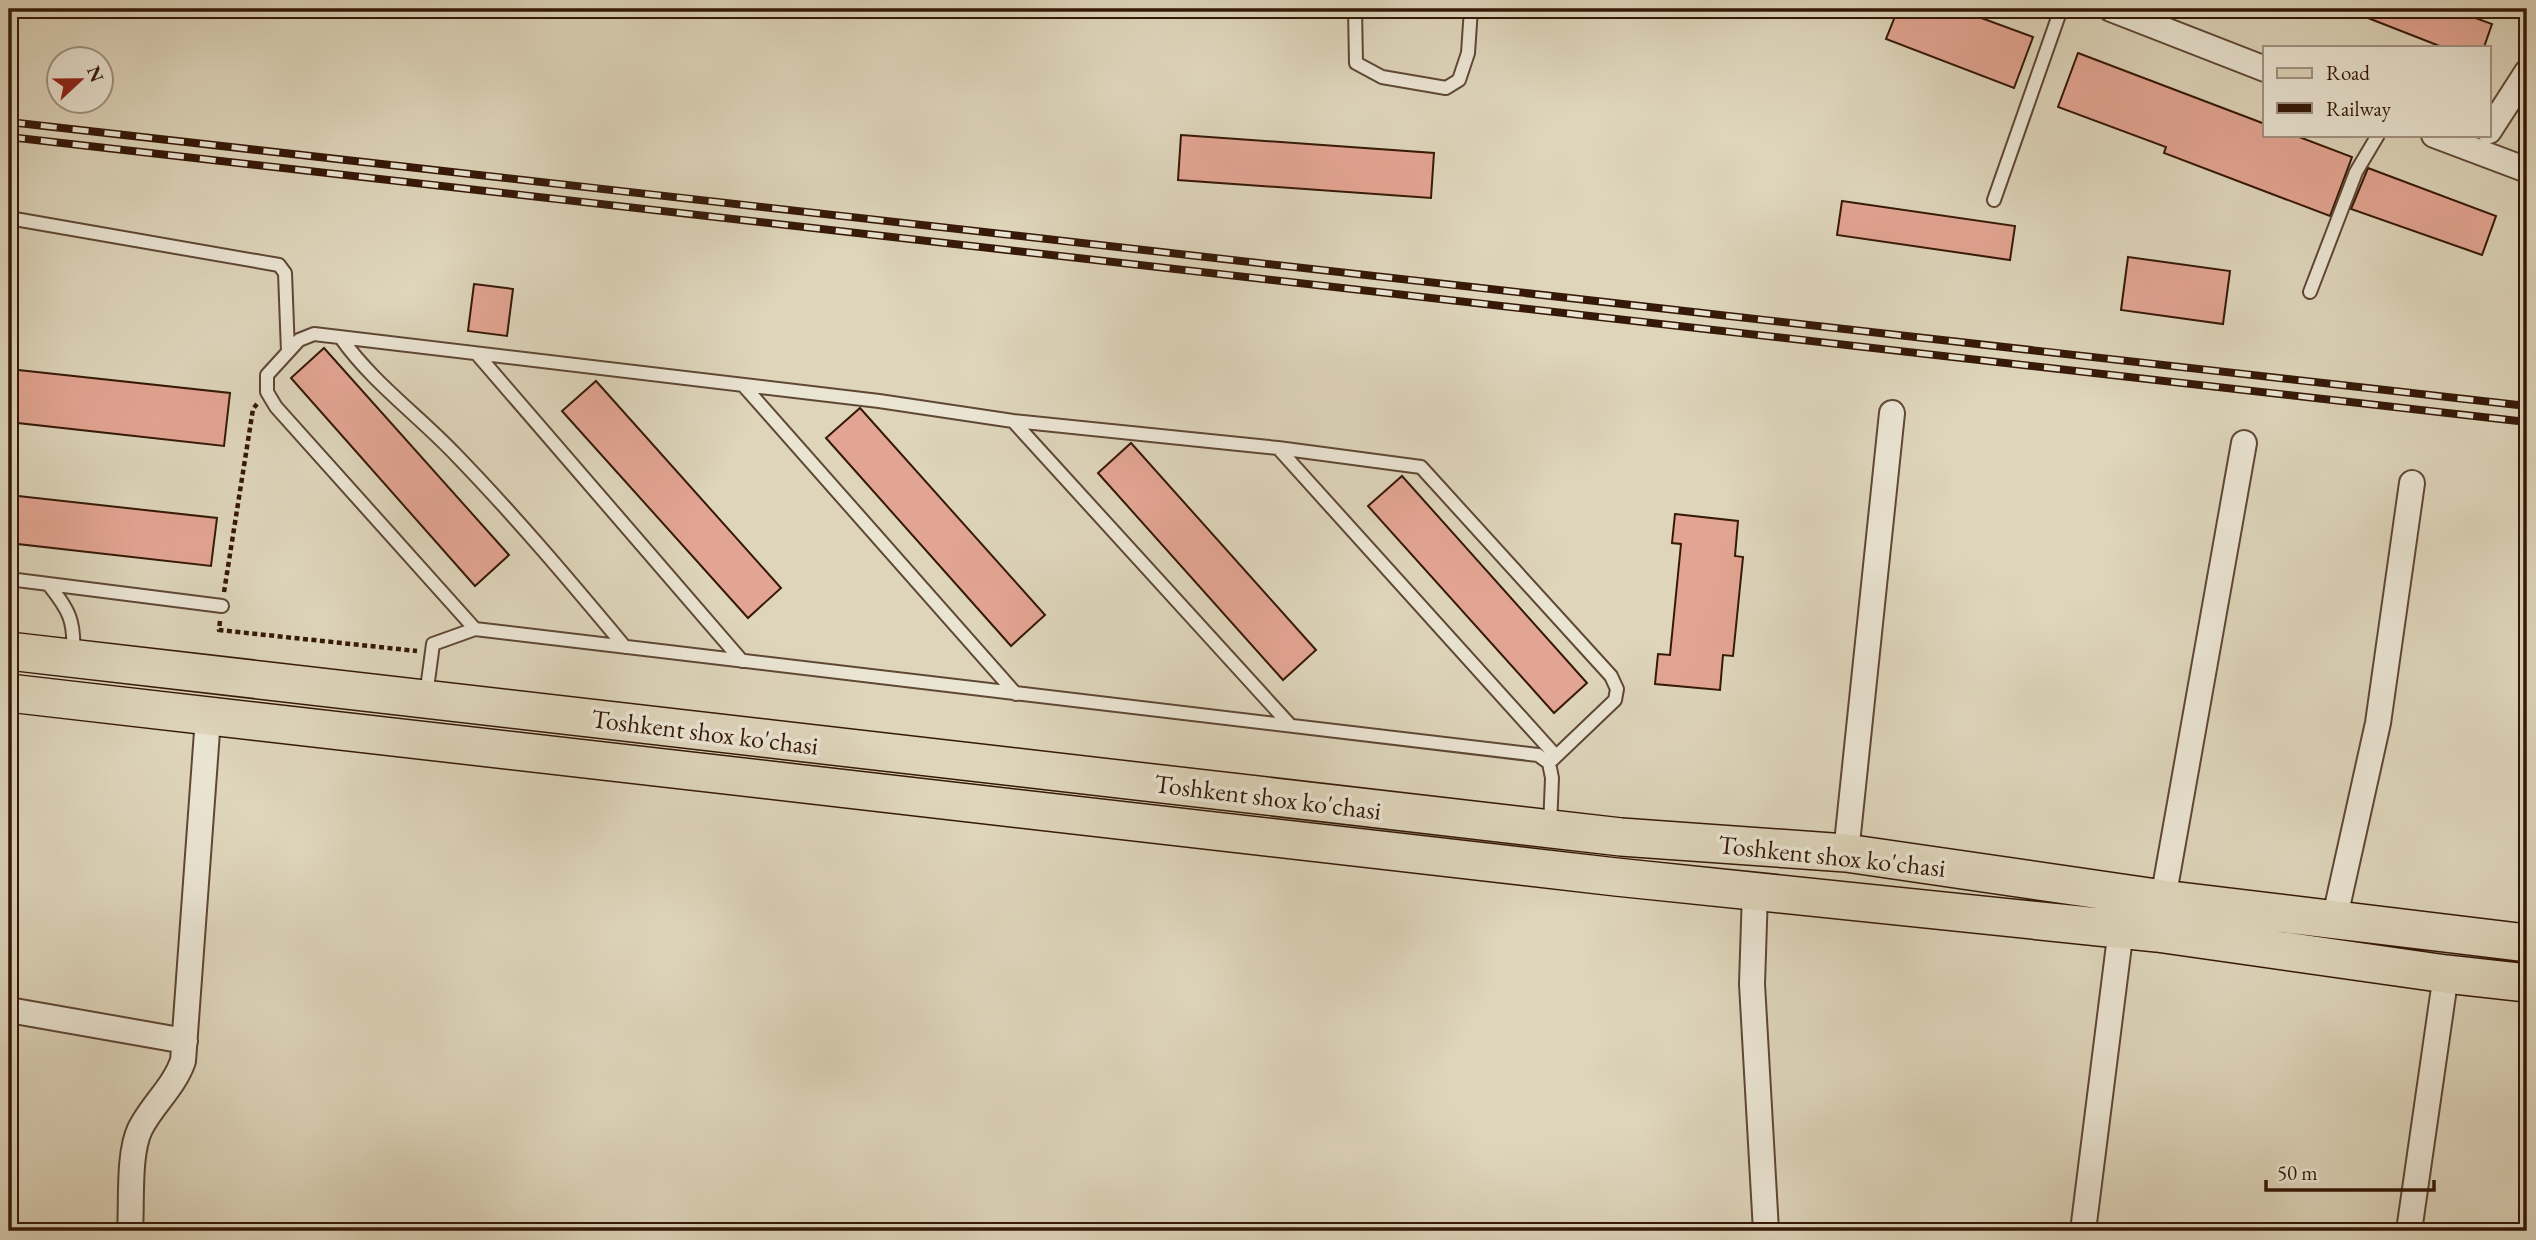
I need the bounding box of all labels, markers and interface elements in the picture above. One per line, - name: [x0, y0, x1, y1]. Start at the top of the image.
- north arrow: [46, 46, 116, 116]
- legend: [2263, 46, 2490, 136]
- text: Road: [2326, 59, 2370, 86]
- text: N: [81, 62, 110, 86]
- text: Railway: [2326, 95, 2392, 122]
- street label: Toshkent shox ko'chasi: [590, 701, 820, 763]
- street label: Toshkent shox ko'chasi: [1153, 766, 1383, 828]
- street label: Toshkent shox ko'chasi: [1717, 827, 1947, 885]
- scale bar: [2266, 1149, 2434, 1193]
- text: 50 m: [2277, 1159, 2318, 1186]

